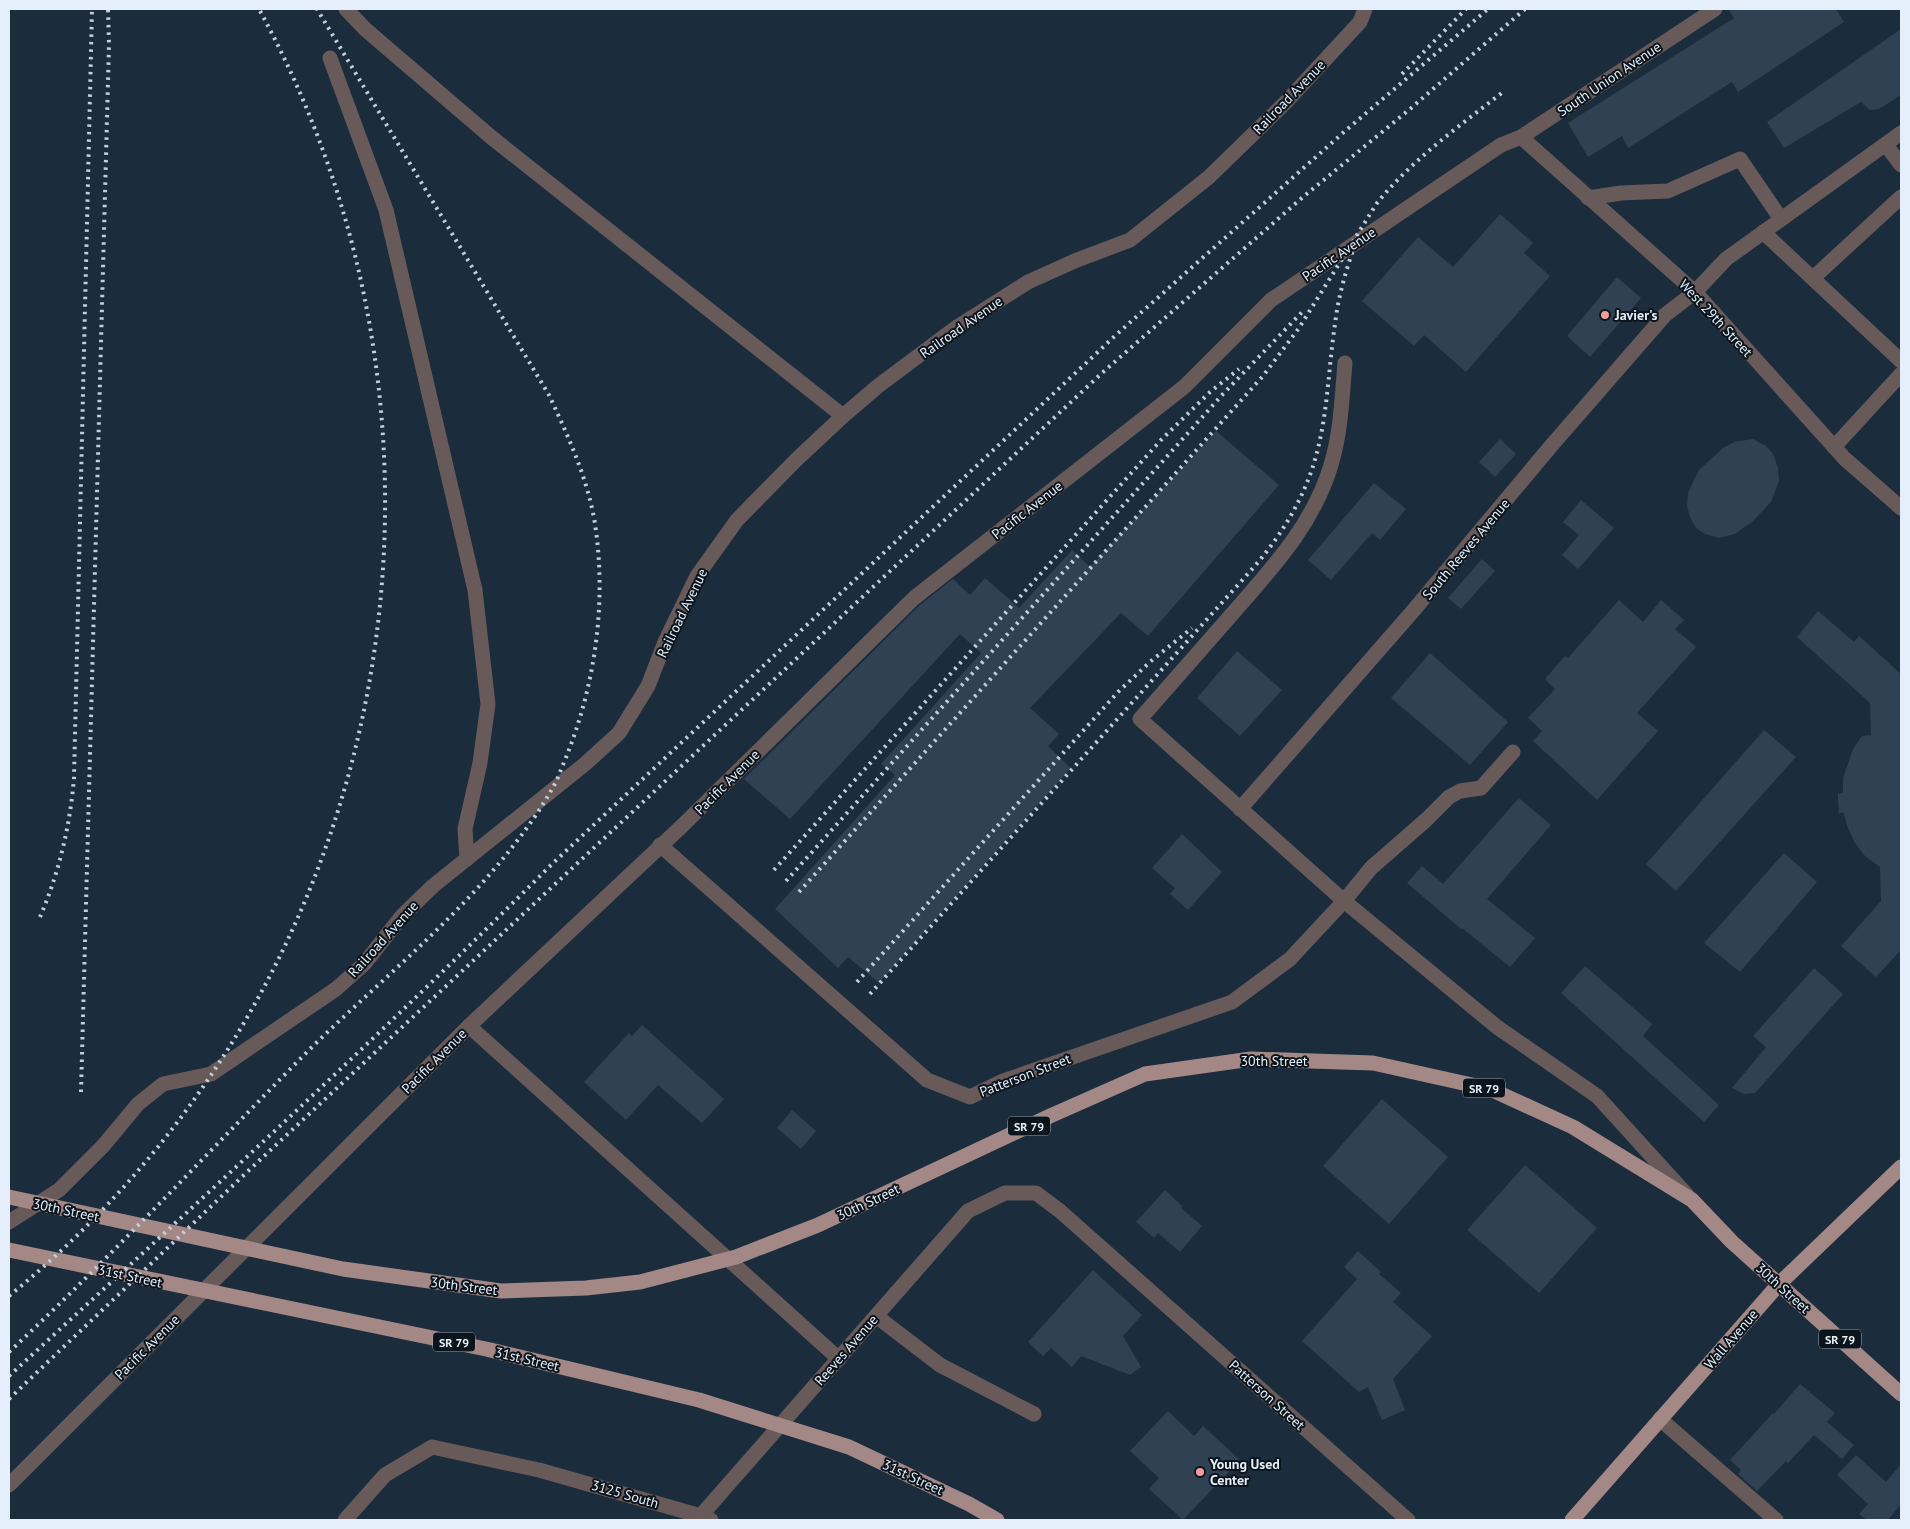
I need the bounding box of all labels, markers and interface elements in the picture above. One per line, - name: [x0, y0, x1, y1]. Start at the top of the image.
- street label: South Union Avenue: [1554, 38, 1664, 120]
- street label: Railroad Avenue: [1249, 56, 1329, 138]
- street label: Pacific Avenue: [1299, 223, 1379, 285]
- street label: West 29th Street: [1675, 275, 1757, 361]
- street label: Railroad Avenue: [916, 292, 1006, 362]
- place label: Javier's: [1614, 306, 1658, 324]
- marker: Javier's: [1599, 309, 1611, 321]
- street label: Pacific Avenue: [988, 477, 1066, 543]
- street label: South Reeves Avenue: [1418, 495, 1514, 603]
- street label: Railroad Avenue: [653, 566, 711, 660]
- street label: Pacific Avenue: [691, 746, 763, 818]
- street label: Railroad Avenue: [344, 897, 422, 981]
- street label: Pacific Avenue: [398, 1025, 470, 1097]
- street label: Patterson Street: [977, 1049, 1073, 1101]
- street label: 30th Street: [1240, 1052, 1308, 1070]
- road number: SR 79: [1463, 1078, 1505, 1098]
- road number: SR 79: [1008, 1116, 1050, 1136]
- street label: 30th Street: [834, 1180, 902, 1224]
- street label: 30th Street: [31, 1194, 101, 1226]
- street label: 30th Street: [1752, 1259, 1814, 1317]
- street label: 31st Street: [96, 1260, 164, 1292]
- street label: 30th Street: [430, 1273, 499, 1299]
- street label: Wall Avenue: [1700, 1305, 1762, 1373]
- street label: Pacific Avenue: [111, 1311, 183, 1383]
- street label: Reeves Avenue: [810, 1311, 882, 1389]
- road number: SR 79: [1819, 1330, 1861, 1348]
- road number: SR 79: [433, 1332, 475, 1351]
- street label: 31st Street: [493, 1343, 561, 1375]
- street label: Patterson Street: [1225, 1356, 1309, 1434]
- street label: 31st Street: [880, 1455, 947, 1499]
- place label: Young Used Center: [1209, 1455, 1280, 1489]
- marker: Young Used Center: [1194, 1466, 1206, 1478]
- street label: 3125 South: [589, 1476, 661, 1512]

